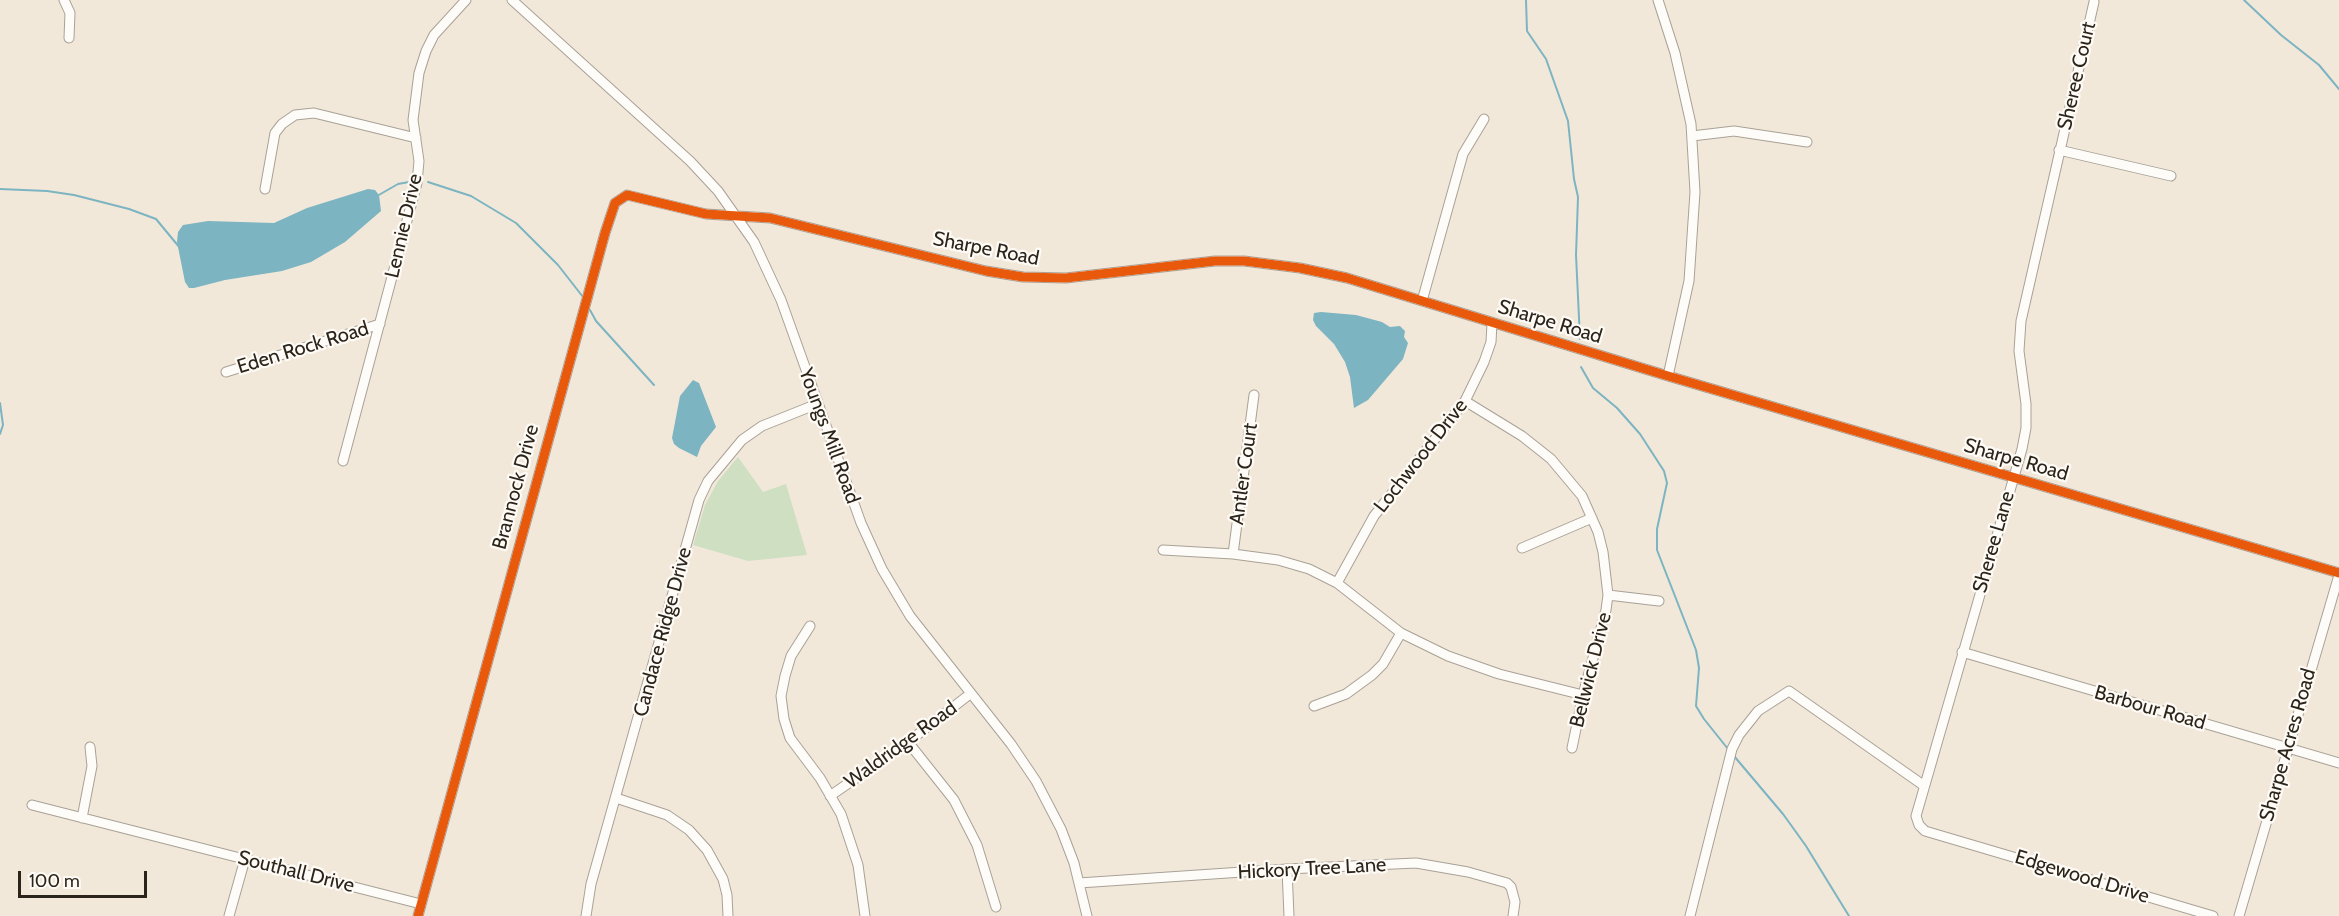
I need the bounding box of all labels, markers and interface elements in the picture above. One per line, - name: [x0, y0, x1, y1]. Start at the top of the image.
- street label: Sheree Court: [2053, 20, 2101, 132]
- street label: Lennie Drive: [380, 172, 428, 280]
- street label: Sharpe Road: [931, 227, 1041, 271]
- street label: Sharpe Road: [1495, 295, 1605, 349]
- street label: Eden Rock Road: [234, 317, 372, 379]
- street label: Youngs Mill Road: [793, 365, 865, 507]
- street label: Lochwood Drive: [1369, 394, 1473, 518]
- street label: Brannock Drive: [488, 422, 544, 552]
- street label: Antler Court: [1225, 422, 1263, 526]
- street label: Sharpe Road: [1961, 434, 2071, 486]
- street label: Sheree Lane: [1968, 488, 2020, 596]
- street label: Candace Ridge Drive: [629, 545, 697, 719]
- street label: Bellwick Drive: [1565, 610, 1617, 730]
- street label: Sharpe Acres Road: [2255, 666, 2321, 824]
- street label: Barbour Road: [2092, 681, 2208, 735]
- street label: Waldridge Road: [840, 696, 962, 794]
- street label: Edgewood Drive: [2012, 845, 2152, 909]
- street label: Southall Drive: [235, 846, 357, 898]
- street label: Hickory Tree Lane: [1237, 853, 1387, 885]
- scale bar: [21, 859, 150, 897]
- text: 100 m: [29, 870, 80, 892]

